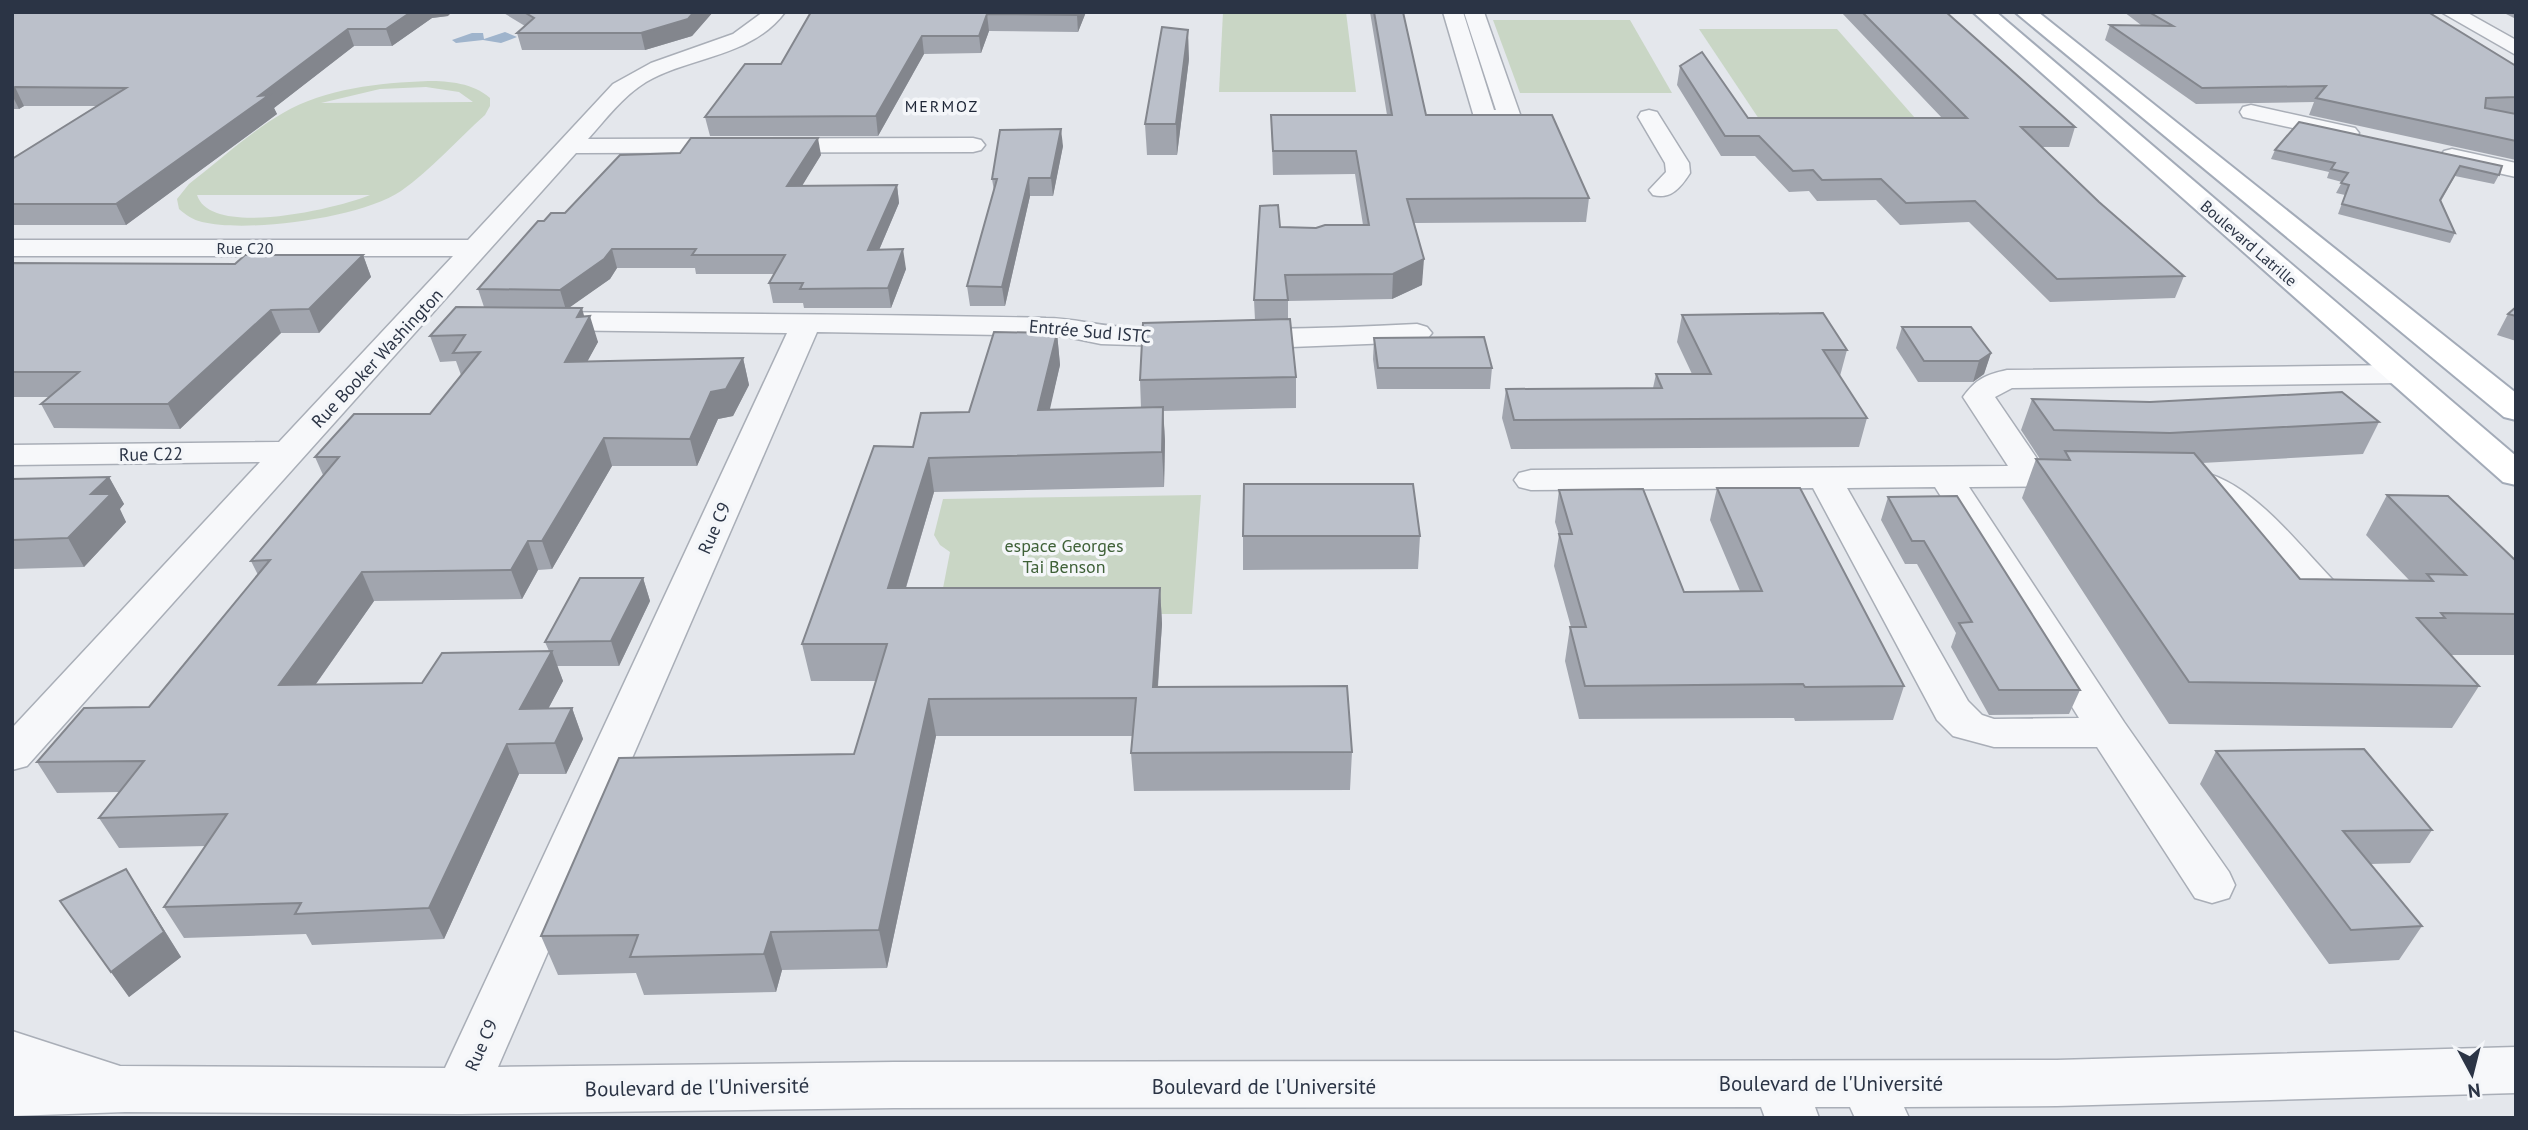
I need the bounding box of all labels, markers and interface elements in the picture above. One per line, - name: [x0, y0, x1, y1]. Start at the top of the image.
- district label: MERMOZ: [905, 96, 979, 116]
- street label: Boulevard Latrille: [2197, 196, 2301, 290]
- street label: Rue C20: [217, 238, 274, 258]
- street label: Rue Booker Washington: [306, 283, 448, 433]
- street label: Entrée Sud ISTC: [1028, 314, 1152, 348]
- street label: Rue C22: [119, 442, 183, 466]
- street label: Rue C9: [692, 499, 736, 557]
- park label: espace Georges Tai Benson: [1004, 534, 1124, 578]
- street label: Rue C9: [459, 1016, 503, 1074]
- north arrow: [2437, 1039, 2507, 1109]
- street label: Boulevard de l'Université: [1719, 1070, 1943, 1097]
- street label: Boulevard de l'Université: [584, 1072, 810, 1102]
- street label: Boulevard de l'Université: [1152, 1073, 1376, 1100]
- text: N: [2466, 1078, 2482, 1104]

